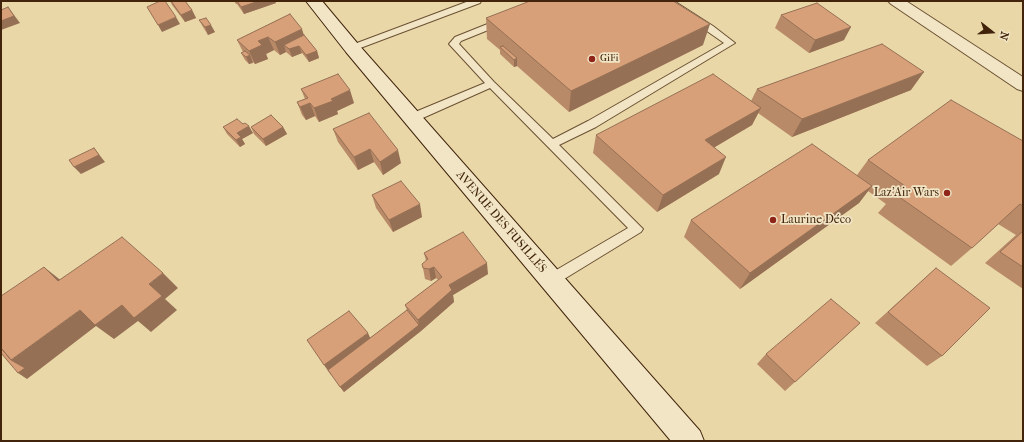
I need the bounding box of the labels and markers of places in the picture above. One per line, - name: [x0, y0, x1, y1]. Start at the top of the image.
- place label: GiFi: [600, 53, 618, 65]
- marker: GiFi: [587, 54, 597, 64]
- place label: Laz'Air Wars: [874, 186, 939, 200]
- marker: Laz'Air Wars: [942, 188, 952, 198]
- place label: Laurine Déco: [781, 213, 851, 227]
- marker: Laurine Déco: [768, 215, 778, 225]

